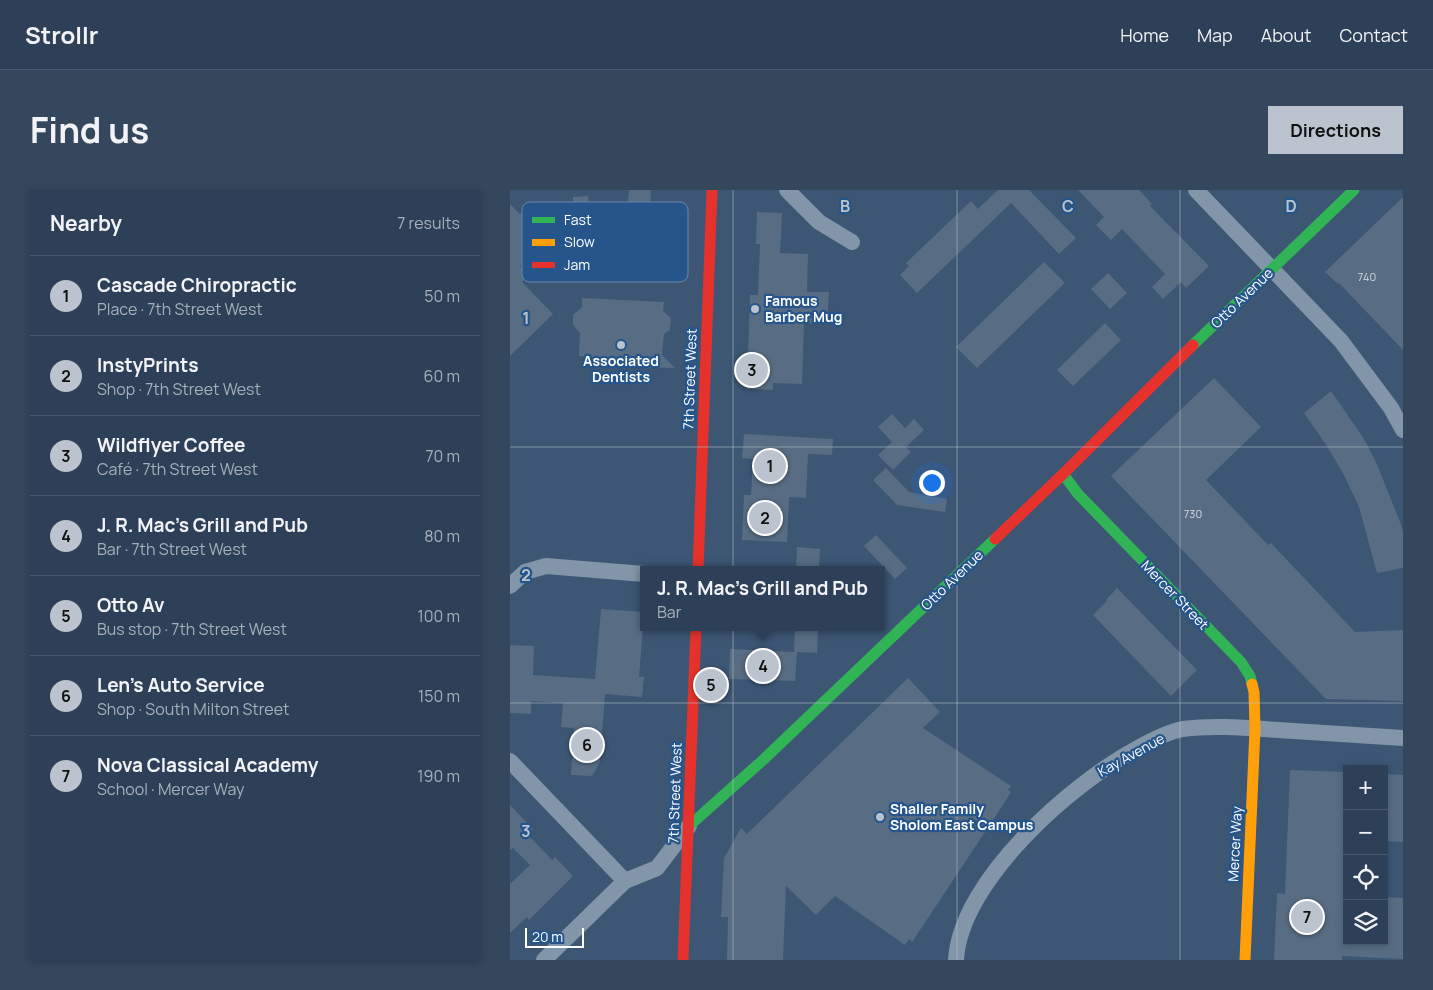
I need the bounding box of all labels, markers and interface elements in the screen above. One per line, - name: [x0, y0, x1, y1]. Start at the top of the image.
- text: Strollr: [25, 18, 98, 51]
- text: Home: [1120, 23, 1169, 47]
- text: Map: [1197, 23, 1233, 47]
- text: About: [1261, 23, 1311, 47]
- text: Contact: [1339, 23, 1408, 47]
- text: Find us: [30, 106, 149, 154]
- button: Directions: [1268, 106, 1403, 154]
- text: B: [840, 195, 850, 217]
- text: C: [1062, 195, 1074, 217]
- text: D: [1285, 195, 1297, 217]
- legend: [522, 202, 688, 282]
- text: Nearby: [50, 209, 122, 237]
- text: Fast: [564, 210, 592, 229]
- text: 7 results: [397, 212, 460, 234]
- text: Slow: [564, 232, 595, 251]
- text: Jam: [564, 255, 590, 274]
- street label: Otto Avenue: [1206, 263, 1277, 332]
- house number: 740: [1358, 269, 1376, 284]
- text: Cascade Chiropractic: [97, 272, 297, 298]
- text: 1: [62, 285, 70, 307]
- text: 50 m: [424, 285, 460, 307]
- place label: Famous Barber Mug: [765, 291, 842, 326]
- text: Place · 7th Street West: [97, 298, 263, 320]
- marker: Famous Barber Mug: [749, 303, 761, 315]
- text: 1: [522, 307, 530, 329]
- street label: 7th Street West: [678, 328, 701, 430]
- marker: Associated Dentists: [615, 339, 627, 351]
- place label: Associated Dentists: [583, 351, 659, 386]
- pin: 3: [736, 351, 768, 389]
- text: InstyPrints: [97, 352, 199, 378]
- text: 2: [61, 365, 71, 387]
- text: 60 m: [424, 365, 460, 387]
- text: Shop · 7th Street West: [97, 378, 261, 400]
- text: Wildflyer Coffee: [97, 432, 246, 458]
- text: 3: [61, 445, 71, 467]
- text: 70 m: [425, 445, 460, 467]
- pin: 1: [754, 447, 786, 485]
- text: Café · 7th Street West: [97, 458, 258, 480]
- your location: [919, 470, 945, 496]
- pin: 2: [749, 499, 781, 537]
- house number: 730: [1184, 506, 1202, 521]
- text: J. R. Mac's Grill and Pub: [97, 512, 308, 538]
- text: 4: [61, 525, 71, 547]
- text: 80 m: [424, 525, 460, 547]
- text: Bar · 7th Street West: [97, 538, 247, 560]
- street label: Otto Avenue: [916, 545, 987, 614]
- street label: Mercer Street: [1137, 556, 1214, 634]
- text: 2: [521, 564, 531, 586]
- popup: [640, 566, 885, 631]
- text: J. R. Mac's Grill and Pub: [657, 575, 868, 601]
- text: Otto Av: [97, 592, 165, 618]
- text: Bar: [657, 601, 681, 623]
- text: 5: [61, 605, 71, 627]
- text: 100 m: [417, 605, 460, 627]
- text: Bus stop · 7th Street West: [97, 618, 287, 640]
- pin: 4: [747, 647, 779, 685]
- pin: 5: [695, 666, 727, 704]
- text: Len's Auto Service: [97, 672, 265, 698]
- text: 6: [61, 685, 71, 707]
- text: 150 m: [418, 685, 460, 707]
- text: Shop · South Milton Street: [97, 698, 289, 720]
- pin: 6: [571, 726, 603, 764]
- street label: Kay Avenue: [1094, 728, 1168, 781]
- street label: 7th Street West: [663, 742, 686, 844]
- text: Nova Classical Academy: [97, 752, 318, 778]
- text: 7: [62, 765, 70, 787]
- text: 190 m: [417, 765, 460, 787]
- map controls: [1343, 765, 1388, 945]
- button: +: [1343, 765, 1388, 810]
- text: School · Mercer Way: [97, 778, 244, 800]
- place label: Shaller Family Sholom East Campus: [890, 799, 1034, 834]
- street label: Mercer Way: [1223, 805, 1246, 882]
- button: −: [1343, 810, 1388, 855]
- marker: Shaller Family Sholom East Campus: [874, 811, 886, 823]
- text: 3: [521, 820, 531, 842]
- button: locate: [1343, 855, 1388, 900]
- pin: 7: [1291, 898, 1323, 936]
- button: layers: [1343, 900, 1388, 945]
- scale bar: [525, 925, 584, 948]
- text: 20 m: [532, 927, 563, 946]

